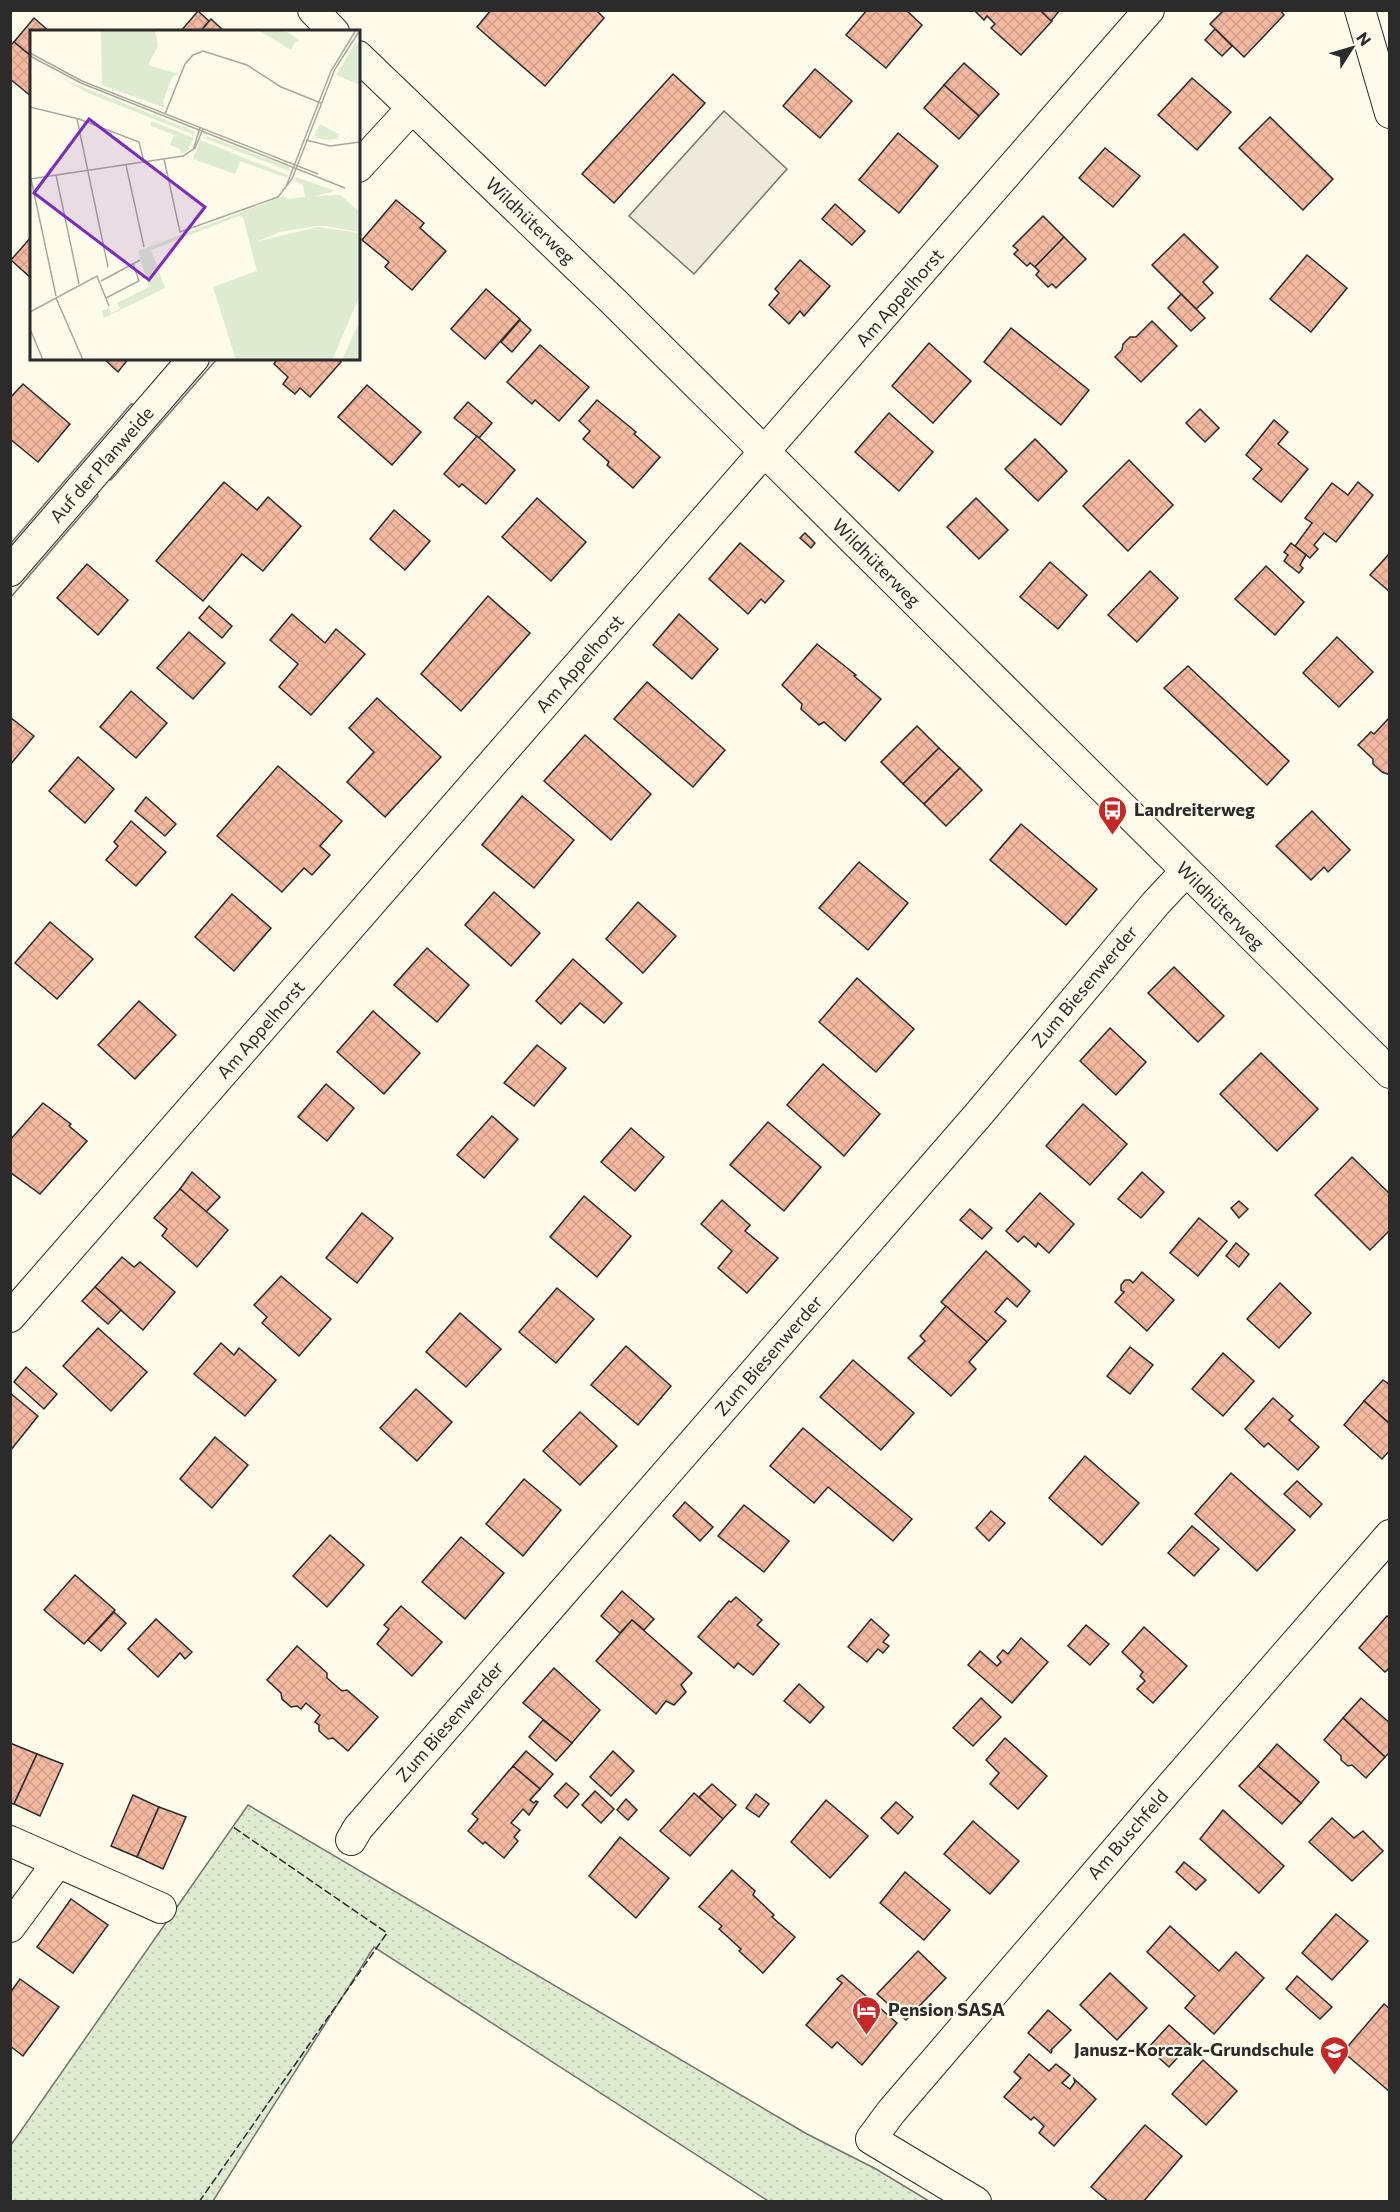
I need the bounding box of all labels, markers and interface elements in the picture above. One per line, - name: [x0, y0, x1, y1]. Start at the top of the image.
- north arrow: [1322, 18, 1382, 78]
- text: N: [1353, 28, 1376, 49]
- inset map: [30, 30, 360, 360]
- street label: Wildhüterweg: [481, 172, 580, 269]
- street label: Am Appelhorst: [851, 244, 948, 351]
- street label: Auf der Planweide: [45, 402, 158, 527]
- street label: Wildhüterweg: [828, 514, 926, 611]
- street label: Am Appelhorst: [531, 610, 628, 717]
- bus stop icon: Landreiterweg: [1097, 794, 1129, 836]
- place label: Landreiterweg: [1134, 798, 1255, 820]
- street label: Wildhüterweg: [1172, 857, 1270, 954]
- street label: Zum Biesenwerder: [1027, 921, 1142, 1052]
- street label: Am Appelhorst: [212, 976, 309, 1083]
- street label: Zum Biesenwerder: [710, 1291, 827, 1420]
- street label: Zum Biesenwerder: [391, 1657, 508, 1786]
- street label: Am Buschfeld: [1082, 1785, 1172, 1884]
- hotel icon: Pension SASA: [851, 1994, 883, 2036]
- place label: Pension SASA: [888, 1998, 1005, 2020]
- school or university icon: Janusz-Korczak-Grundschule: [1319, 2034, 1351, 2076]
- place label: Janusz-Korczak-Grundschule: [1074, 2038, 1314, 2060]

